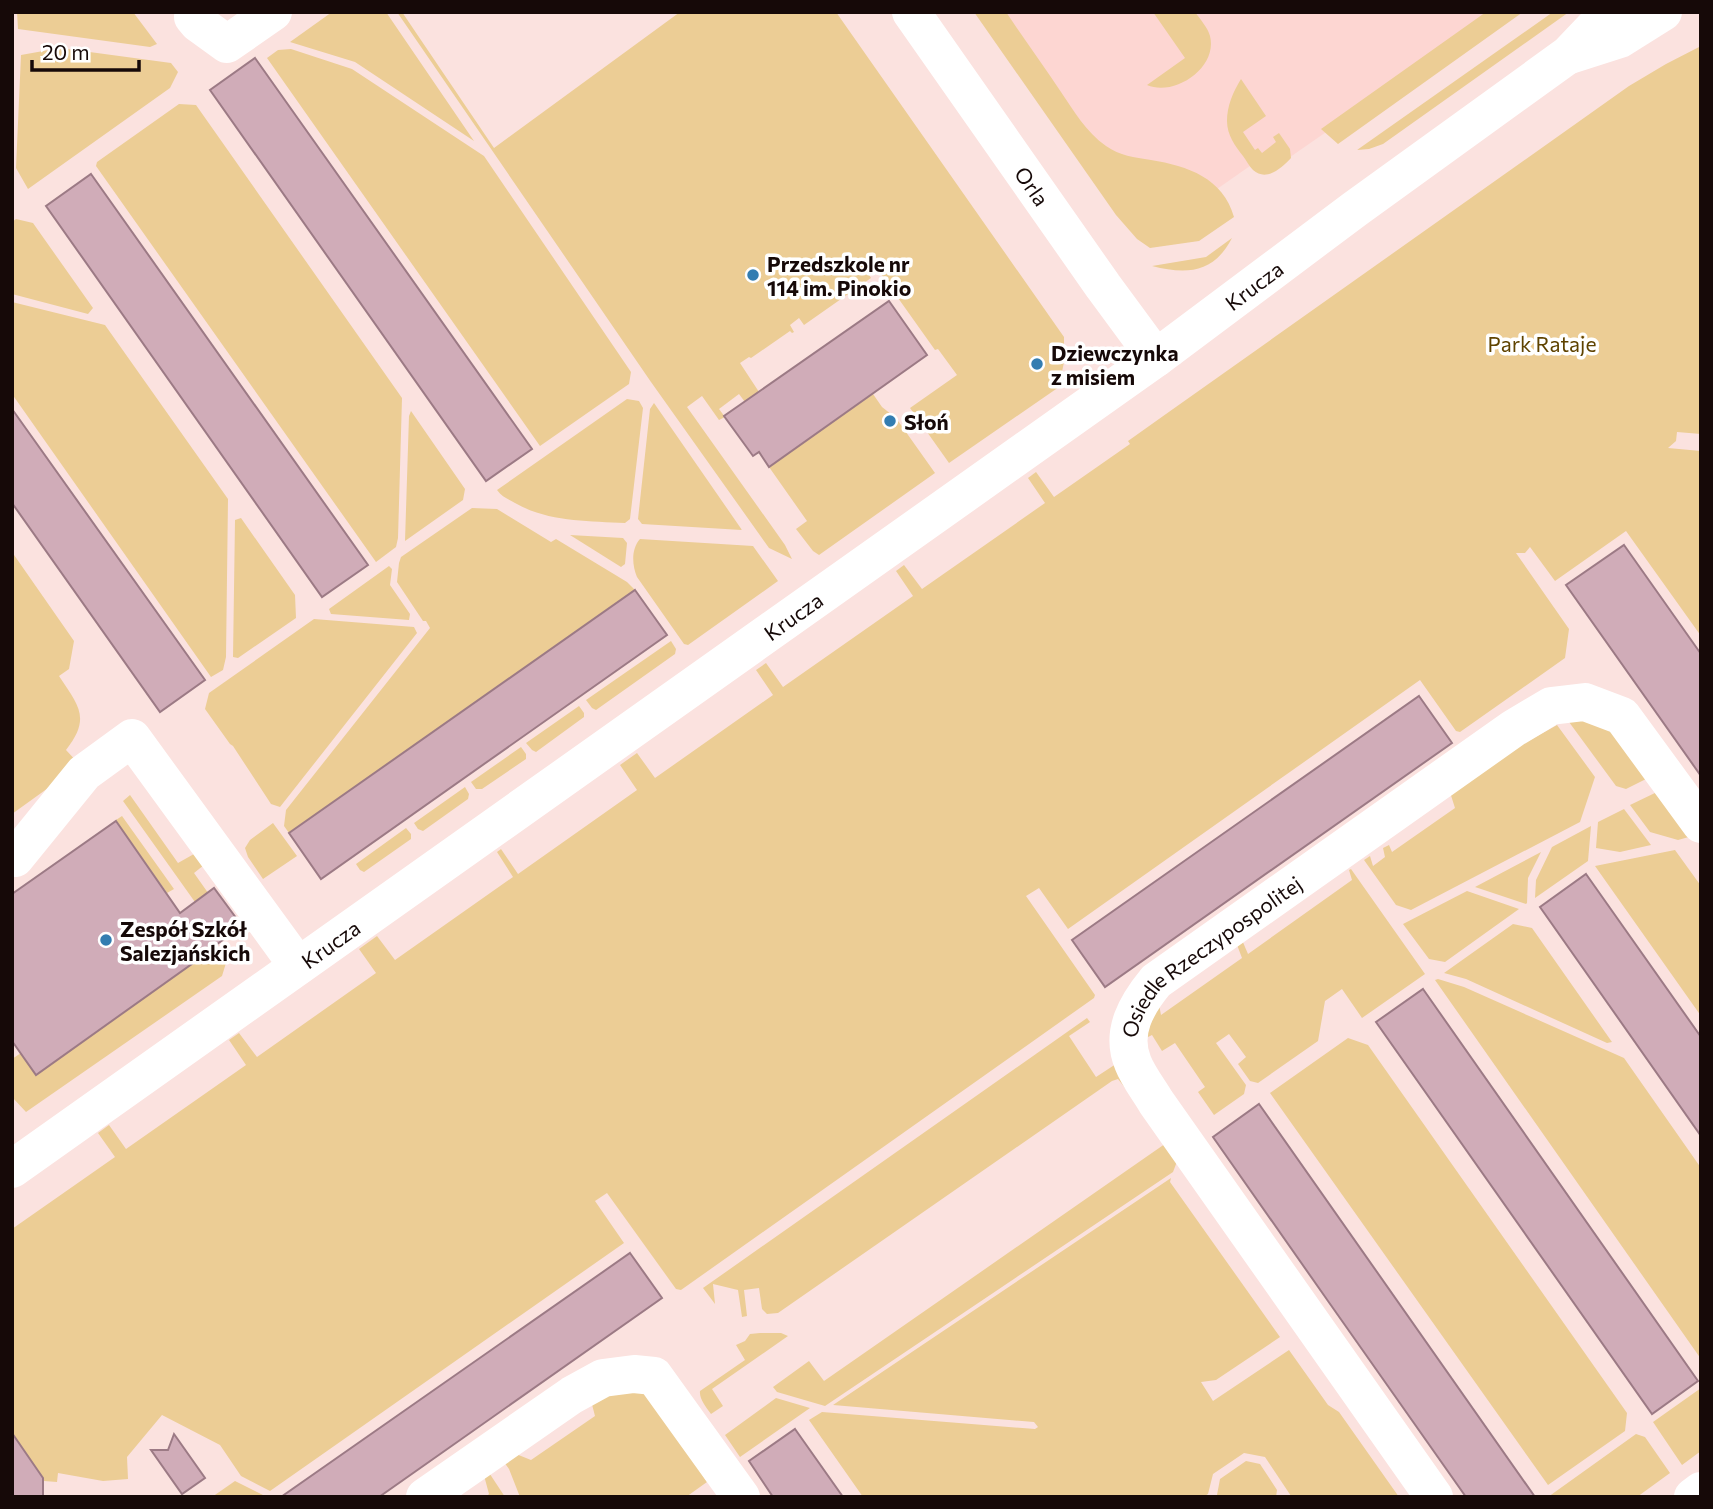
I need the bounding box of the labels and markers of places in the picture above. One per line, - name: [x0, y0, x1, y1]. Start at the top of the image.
- place label: Przedszkole nr 114 im. Pinokio: [767, 251, 911, 300]
- marker: Przedszkole nr 114 im. Pinokio: [745, 267, 761, 283]
- place label: Dziewczynka z misiem: [1051, 340, 1179, 389]
- marker: Dziewczynka z misiem: [1029, 356, 1045, 372]
- place label: Słoń: [904, 409, 949, 434]
- marker: Słoń: [882, 413, 898, 429]
- place label: Zespół Szkół Salezjańskich: [120, 916, 250, 965]
- marker: Zespół Szkół Salezjańskich: [98, 932, 114, 948]

